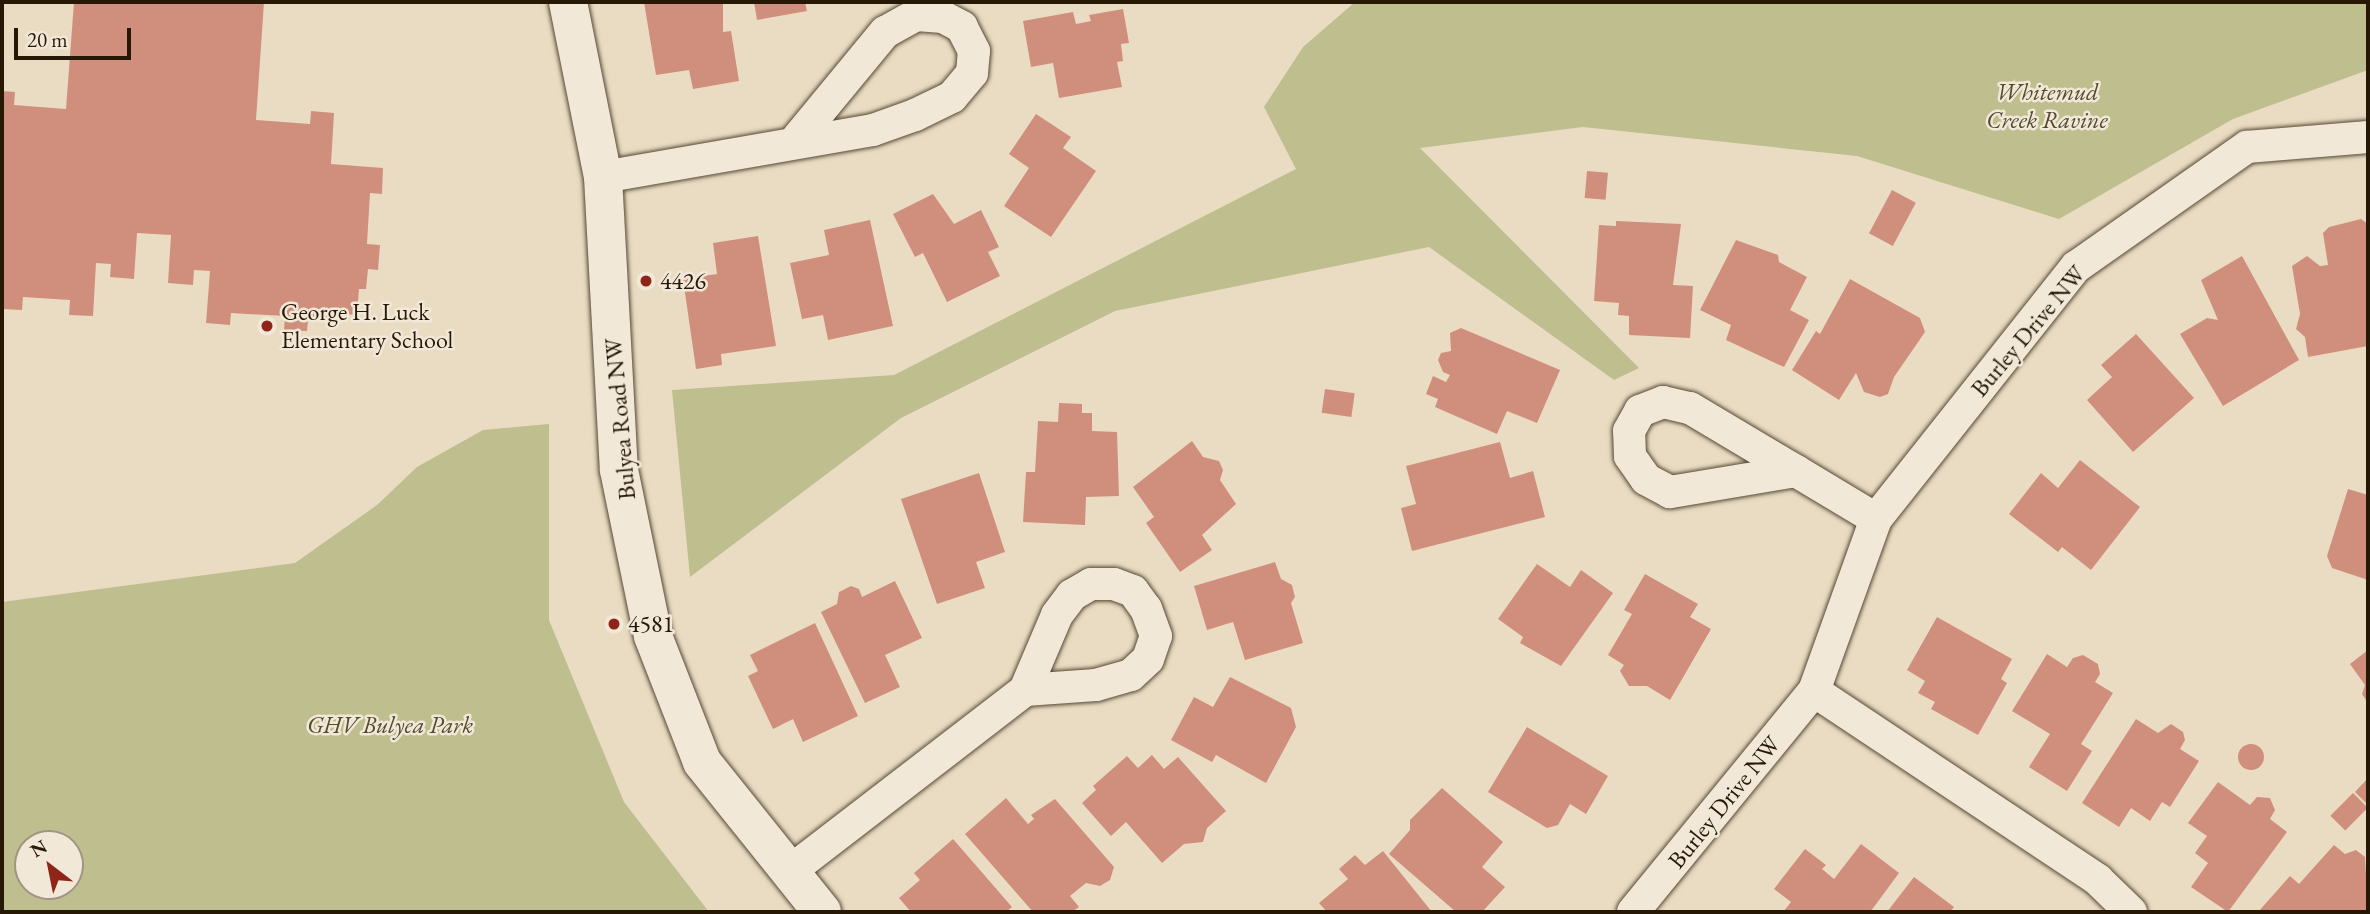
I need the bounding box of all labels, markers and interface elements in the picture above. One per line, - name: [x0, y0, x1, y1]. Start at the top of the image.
- scale bar: [18, 14, 135, 58]
- text: 20 m: [27, 26, 68, 53]
- park label: Whitemud Creek Ravine: [1986, 78, 2108, 134]
- street label: Burley Drive NW: [1965, 260, 2091, 402]
- place label: 4426: [660, 267, 706, 295]
- marker: 4426: [638, 273, 654, 289]
- place label: George H. Luck Elementary School: [281, 298, 453, 354]
- marker: George H. Luck Elementary School: [259, 318, 275, 334]
- street label: Bulyea Road NW: [599, 337, 641, 501]
- place label: 4581: [628, 610, 674, 638]
- marker: 4581: [606, 616, 622, 632]
- park label: GHV Bulyea Park: [307, 711, 473, 739]
- street label: Burley Drive NW: [1662, 730, 1786, 874]
- north arrow: [14, 830, 84, 900]
- text: N: [26, 834, 52, 863]

